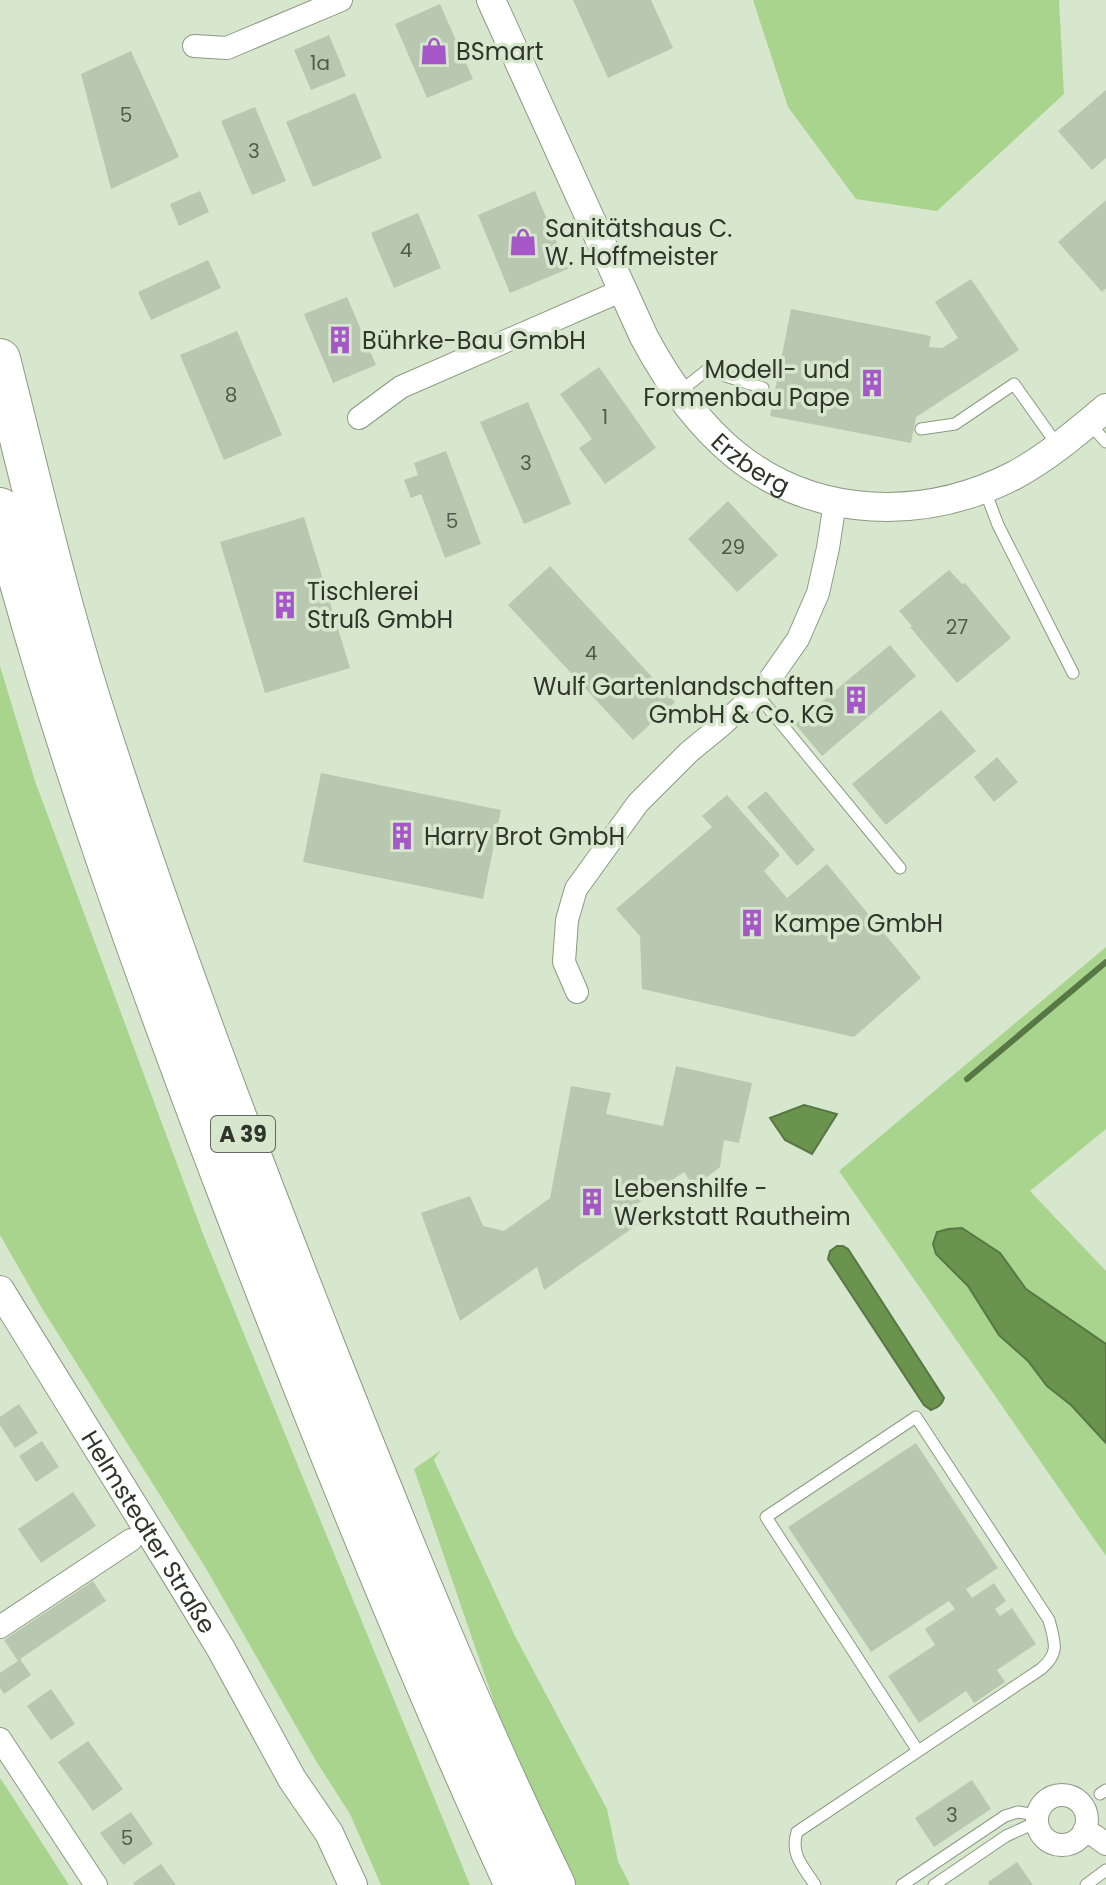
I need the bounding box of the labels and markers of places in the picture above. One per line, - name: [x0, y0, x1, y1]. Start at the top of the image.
- place label: BSmart: [456, 35, 543, 68]
- shop icon: BSmart: [419, 36, 449, 66]
- place label: Sanitätshaus C. W. Hoffmeister: [545, 212, 732, 273]
- shop icon: Sanitätshaus C. W. Hoffmeister: [508, 227, 538, 257]
- place label: Bührke-Bau GmbH: [362, 324, 586, 357]
- building icon: Bührke-Bau GmbH: [325, 325, 355, 355]
- place label: Modell- und Formenbau Pape: [643, 353, 850, 414]
- building icon: Modell- und Formenbau Pape: [857, 368, 887, 398]
- place label: Tischlerei Struß GmbH: [307, 575, 453, 636]
- building icon: Tischlerei Struß GmbH: [270, 590, 300, 620]
- place label: Wulf Gartenlandschaften GmbH & Co. KG: [533, 670, 834, 731]
- building icon: Wulf Gartenlandschaften GmbH & Co. KG: [841, 685, 871, 715]
- place label: Harry Brot GmbH: [424, 820, 625, 853]
- building icon: Harry Brot GmbH: [387, 821, 417, 851]
- place label: Kampe GmbH: [774, 907, 943, 940]
- building icon: Kampe GmbH: [737, 908, 767, 938]
- place label: Lebenshilfe - Werkstatt Rautheim: [614, 1172, 851, 1233]
- building icon: Lebenshilfe - Werkstatt Rautheim: [577, 1187, 607, 1217]

